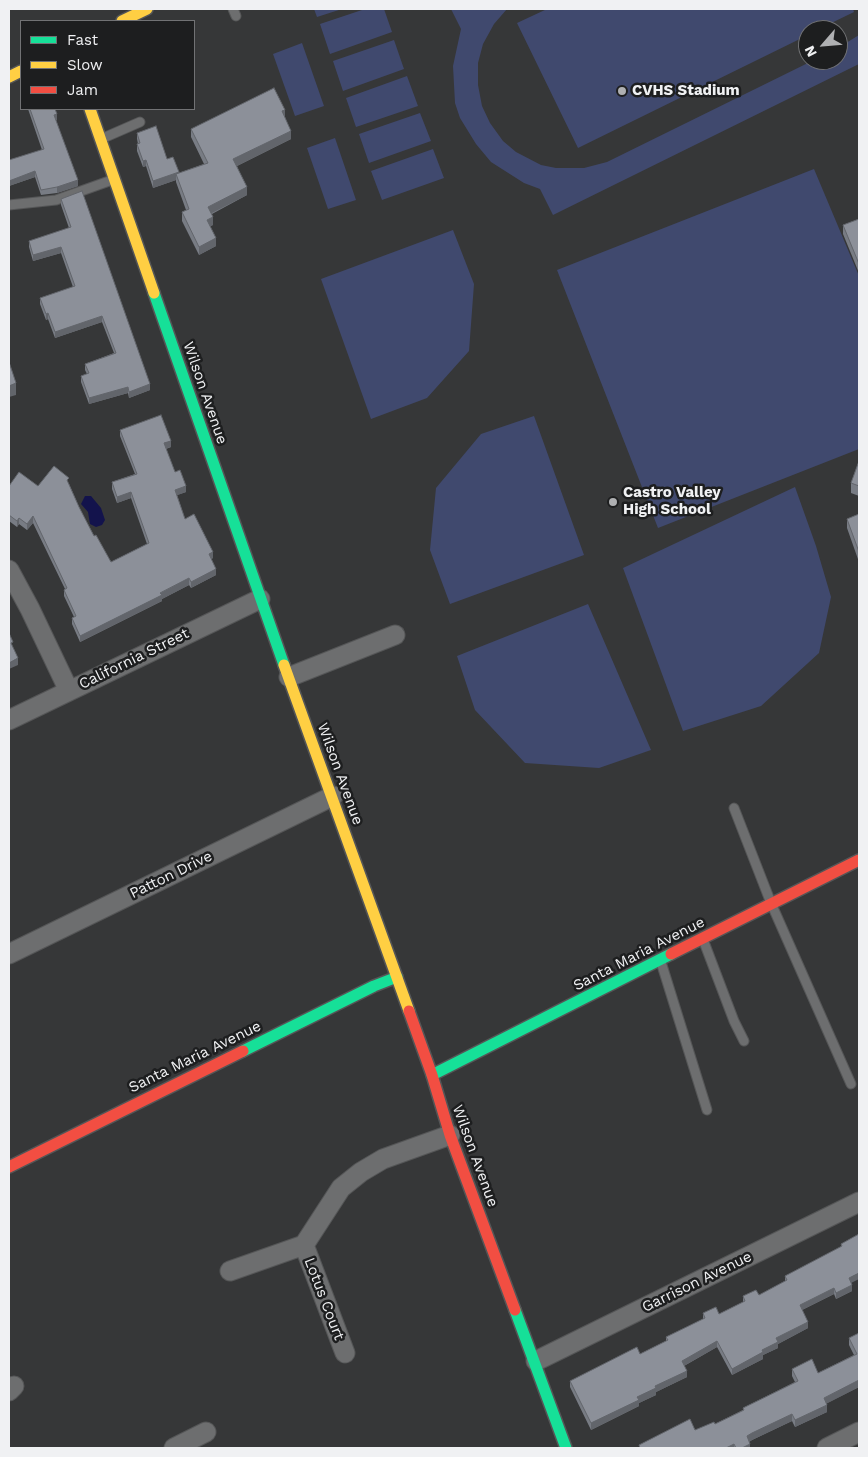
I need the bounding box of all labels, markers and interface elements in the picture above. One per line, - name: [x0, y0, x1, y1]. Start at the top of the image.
- legend: [20, 20, 195, 110]
- north arrow: [798, 20, 848, 70]
- text: Fast: [67, 31, 98, 49]
- text: N: [801, 43, 820, 60]
- text: Slow: [67, 56, 103, 74]
- text: Jam: [67, 81, 98, 99]
- place label: CVHS Stadium: [632, 82, 740, 100]
- marker: CVHS Stadium: [616, 85, 628, 97]
- street label: Wilson Avenue: [179, 339, 231, 447]
- place label: Castro Valley High School: [623, 484, 721, 519]
- marker: Castro Valley High School: [607, 496, 619, 508]
- street label: California Street: [76, 625, 192, 693]
- street label: Wilson Avenue: [313, 720, 367, 828]
- street label: Patton Drive: [127, 847, 215, 903]
- street label: Santa Maria Avenue: [570, 913, 708, 995]
- street label: Santa Maria Avenue: [126, 1017, 264, 1097]
- street label: Wilson Avenue: [448, 1102, 502, 1210]
- street label: Garrison Avenue: [639, 1248, 755, 1316]
- street label: Lotus Court: [300, 1255, 348, 1343]

